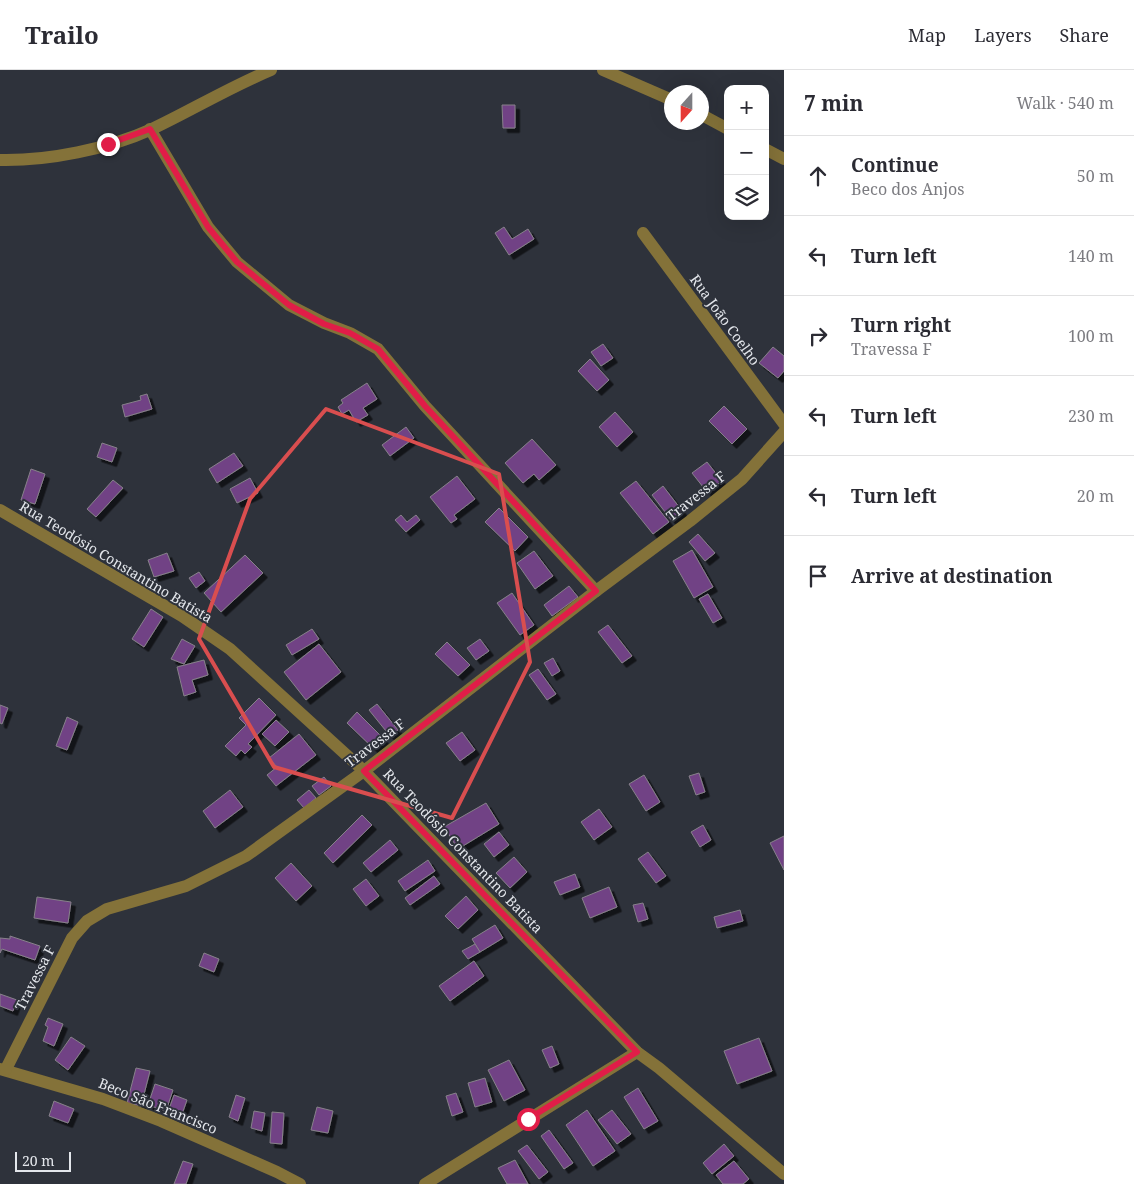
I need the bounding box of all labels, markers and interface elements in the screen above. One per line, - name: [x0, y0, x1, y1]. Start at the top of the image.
- text: Trailo: [25, 18, 99, 51]
- text: Map: [908, 23, 946, 47]
- text: Layers: [974, 23, 1032, 47]
- text: Share: [1060, 23, 1109, 47]
- north arrow: [664, 85, 709, 130]
- map controls: [724, 85, 769, 220]
- button: +: [724, 85, 769, 130]
- text: 7 min: [804, 89, 863, 117]
- text: Walk · 540 m: [1017, 92, 1114, 114]
- button: −: [724, 130, 769, 175]
- route end: [97, 133, 120, 156]
- text: Continue: [851, 152, 939, 178]
- icon: ahead: [804, 162, 832, 190]
- text: 50 m: [1077, 165, 1114, 187]
- button: layers: [724, 175, 769, 220]
- text: Beco dos Anjos: [851, 178, 965, 200]
- icon: left: [804, 242, 832, 270]
- text: Turn left: [851, 243, 937, 269]
- text: 140 m: [1068, 245, 1114, 267]
- street label: Rua João Coelho: [686, 271, 765, 369]
- text: Turn right: [851, 312, 951, 338]
- icon: right: [804, 322, 832, 350]
- text: 100 m: [1068, 325, 1114, 347]
- text: Travessa F: [851, 338, 932, 360]
- icon: left: [804, 402, 832, 430]
- text: Turn left: [851, 403, 937, 429]
- text: 230 m: [1068, 405, 1114, 427]
- street label: Travessa F: [662, 466, 729, 525]
- icon: left: [804, 482, 832, 510]
- text: Turn left: [851, 483, 937, 509]
- text: 20 m: [1077, 485, 1114, 507]
- street label: Rua Teodósio Constantino Batista: [16, 496, 216, 627]
- icon: arrive: [804, 562, 832, 590]
- text: Arrive at destination: [851, 563, 1053, 589]
- street label: Travessa F: [341, 714, 409, 771]
- street label: Rua Teodósio Constantino Batista: [379, 764, 547, 937]
- street label: Travessa F: [10, 942, 59, 1014]
- street label: Beco São Francisco: [96, 1073, 220, 1138]
- route start: [517, 1108, 540, 1131]
- scale bar: [15, 1149, 71, 1172]
- text: 20 m: [22, 1151, 55, 1170]

